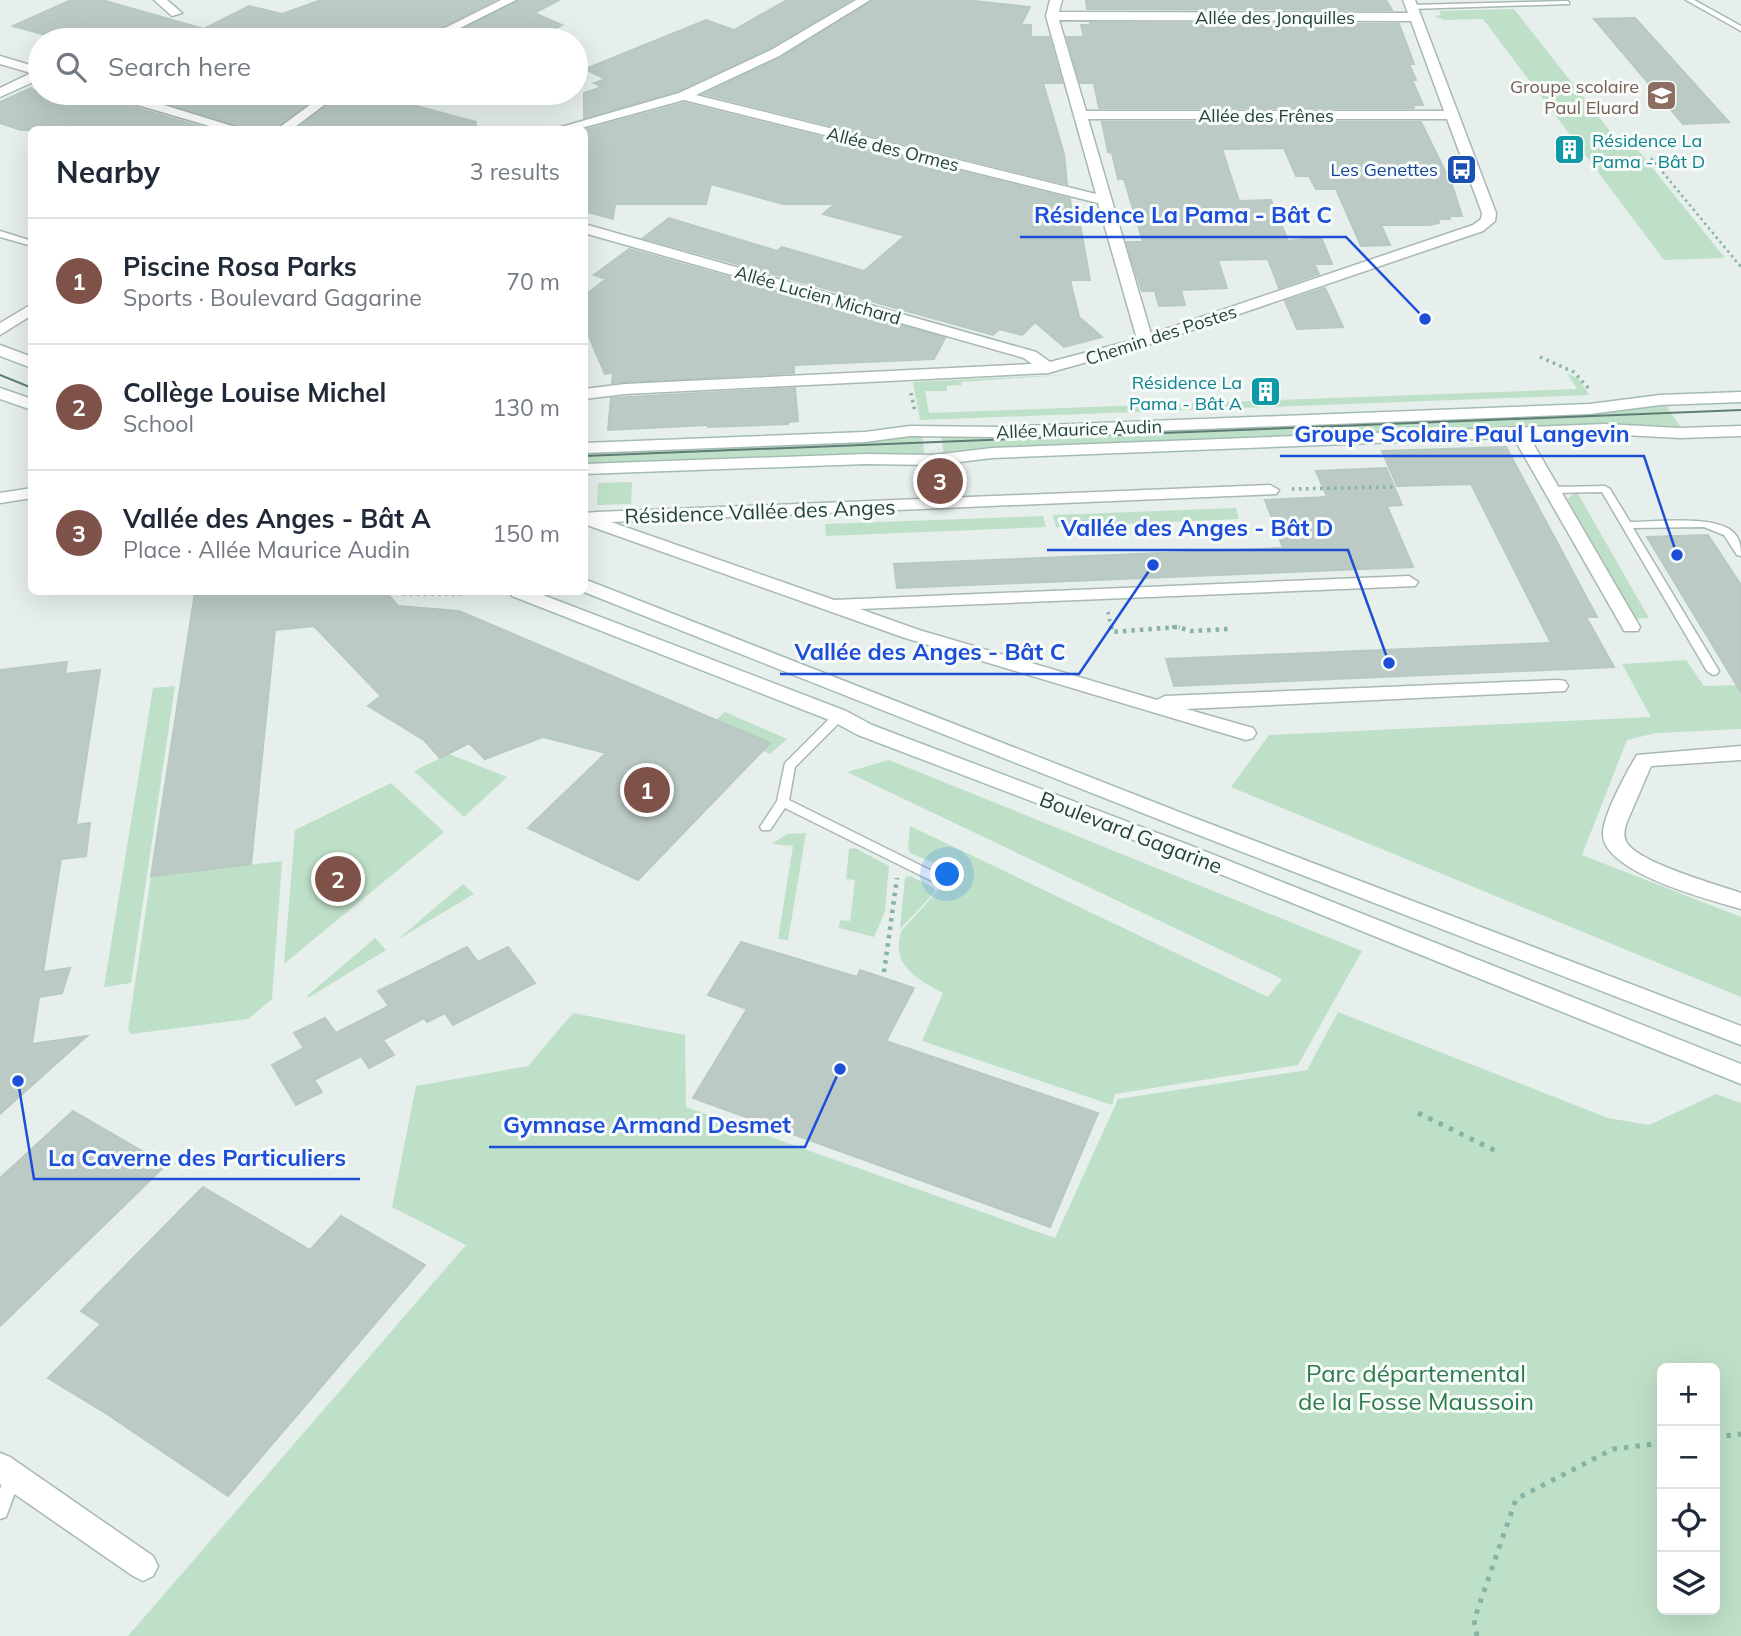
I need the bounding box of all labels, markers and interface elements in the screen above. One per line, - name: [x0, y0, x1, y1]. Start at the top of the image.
- street label: Allée des Jonquilles: [1195, 6, 1355, 29]
- search box: [28, 28, 588, 105]
- icon: search: [52, 48, 90, 86]
- text: Search here: [108, 50, 251, 83]
- place label: Groupe scolaire Paul Eluard: [1510, 75, 1639, 119]
- school or university icon: Groupe scolaire Paul Eluard: [1645, 79, 1679, 113]
- street label: Allée des Frênes: [1198, 104, 1334, 127]
- street label: Allée des Ormes: [825, 121, 961, 177]
- place label: Résidence La Pama - Bât D: [1592, 129, 1705, 173]
- building icon: Résidence La Pama - Bât D: [1552, 133, 1586, 167]
- bus stop icon: Les Genettes: [1444, 152, 1478, 186]
- text: Nearby: [56, 153, 160, 191]
- text: 3 results: [470, 157, 560, 186]
- place label: Les Genettes: [1331, 158, 1438, 181]
- callout: Résidence La Pama - Bât C: [1020, 193, 1346, 237]
- text: Résidence La Pama - Bât C: [1034, 200, 1332, 229]
- text: Piscine Rosa Parks: [123, 250, 357, 283]
- street label: Allée Lucien Michard: [732, 260, 904, 330]
- text: 1: [72, 267, 86, 296]
- text: 70 m: [506, 267, 560, 296]
- text: Sports · Boulevard Gagarine: [123, 283, 422, 312]
- street label: Chemin des Postes: [1083, 300, 1240, 370]
- place label: Résidence La Pama - Bât A: [1129, 371, 1242, 415]
- building icon: Résidence La Pama - Bât A: [1248, 375, 1282, 409]
- text: Collège Louise Michel: [123, 376, 386, 409]
- text: 2: [72, 393, 86, 422]
- text: 130 m: [492, 393, 560, 422]
- text: School: [123, 409, 194, 438]
- callout: Groupe Scolaire Paul Langevin: [1280, 412, 1644, 456]
- street label: Allée Maurice Audin: [996, 415, 1162, 443]
- text: Groupe Scolaire Paul Langevin: [1294, 419, 1630, 448]
- pin: 3: [917, 455, 963, 507]
- street label: Résidence Vallée des Anges: [624, 493, 896, 529]
- text: Vallée des Anges - Bât A: [123, 502, 431, 535]
- callout: Vallée des Anges - Bât D: [1047, 506, 1348, 550]
- text: Vallée des Anges - Bât D: [1060, 513, 1333, 542]
- text: 3: [72, 519, 86, 548]
- text: 150 m: [492, 519, 560, 548]
- text: Place · Allée Maurice Audin: [123, 535, 410, 564]
- callout: Vallée des Anges - Bât C: [780, 630, 1079, 674]
- text: Vallée des Anges - Bât C: [794, 637, 1065, 666]
- pin: 1: [624, 764, 670, 816]
- street label: Boulevard Gagarine: [1036, 785, 1226, 879]
- pin: 2: [315, 853, 361, 905]
- your location: [930, 857, 964, 891]
- callout: Gymnase Armand Desmet: [489, 1103, 805, 1147]
- text: Gymnase Armand Desmet: [503, 1110, 791, 1139]
- callout: La Caverne des Particuliers: [34, 1135, 360, 1179]
- text: La Caverne des Particuliers: [48, 1143, 346, 1172]
- park label: Parc départemental de la Fosse Maussoin: [1298, 1358, 1534, 1416]
- map controls: [1657, 1363, 1720, 1615]
- button: +: [1657, 1363, 1720, 1426]
- button: −: [1657, 1426, 1720, 1489]
- button: locate: [1657, 1489, 1720, 1552]
- button: layers: [1657, 1552, 1720, 1615]

